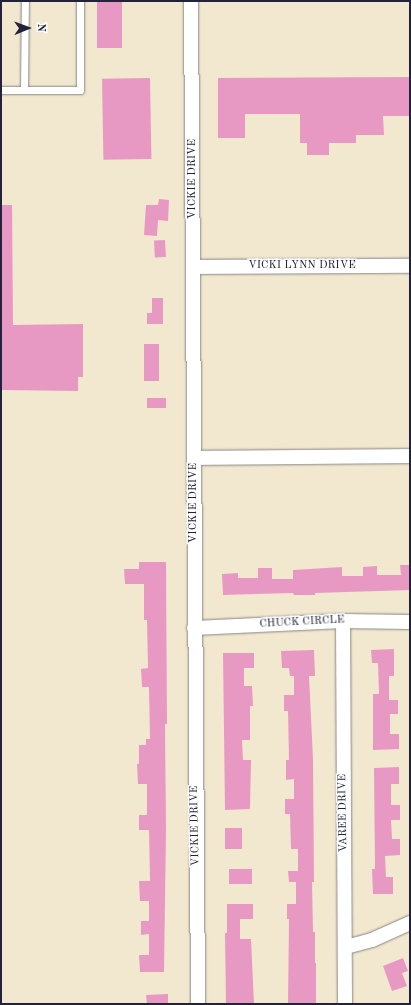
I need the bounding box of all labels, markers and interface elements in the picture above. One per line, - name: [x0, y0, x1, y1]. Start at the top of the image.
- north arrow: [8, 8, 48, 48]
- text: N: [35, 23, 46, 32]
- street label: VICKIE DRIVE: [186, 139, 200, 219]
- street label: VICKI LYNN DRIVE: [248, 259, 356, 273]
- street label: VICKIE DRIVE: [187, 463, 201, 543]
- street label: CHUCK CIRCLE: [259, 614, 345, 632]
- street label: VAREE DRIVE: [337, 774, 351, 852]
- street label: VICKIE DRIVE: [189, 786, 203, 866]

